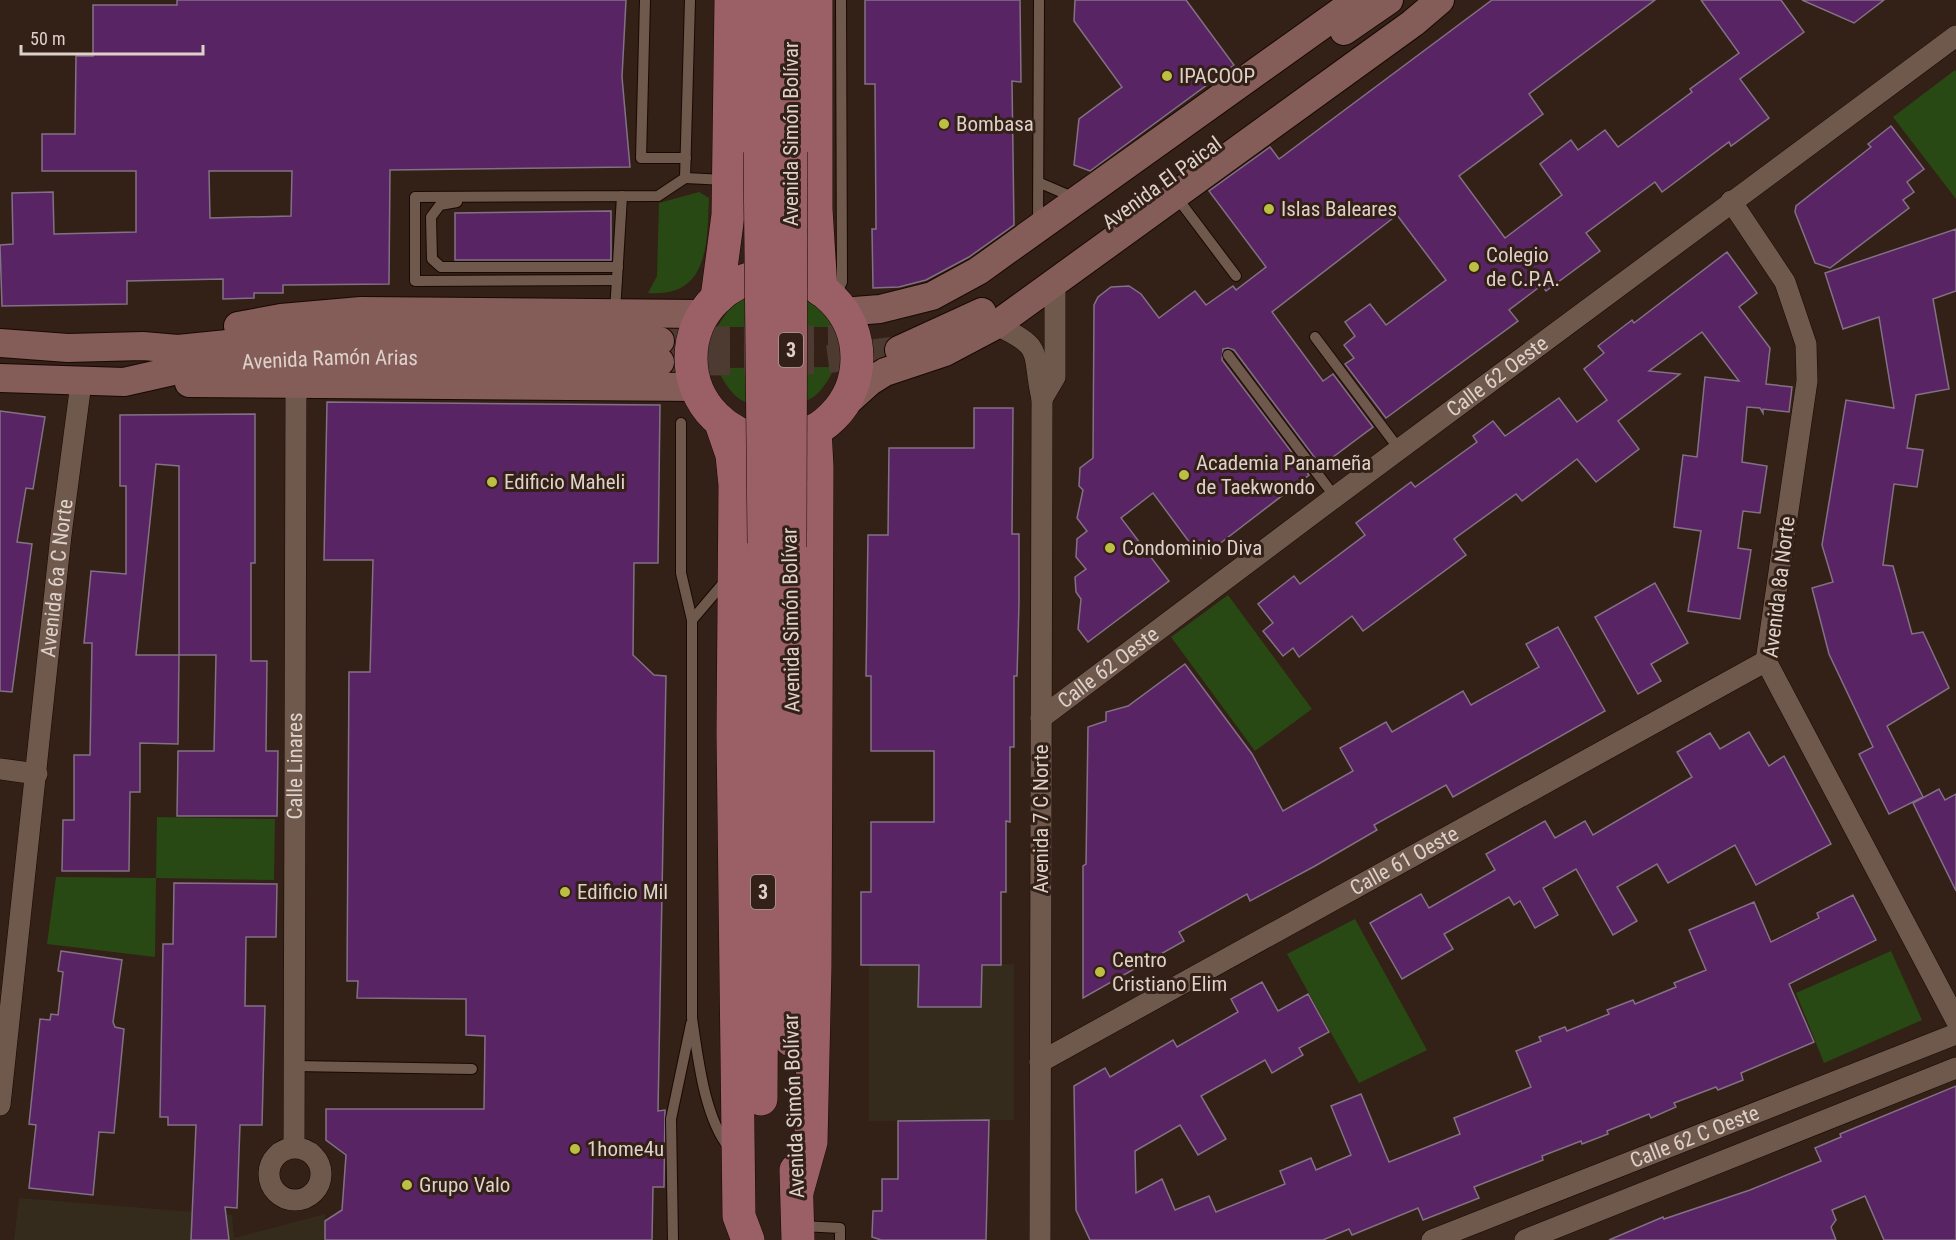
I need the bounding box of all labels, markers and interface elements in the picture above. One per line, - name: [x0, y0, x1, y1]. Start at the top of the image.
- scale bar: [21, 18, 202, 56]
- text: 50 m: [30, 28, 65, 49]
- street label: Avenida Simón Bolívar: [779, 42, 803, 226]
- place label: IPACOOP: [1179, 64, 1255, 88]
- marker: IPACOOP: [1160, 69, 1174, 83]
- place label: Bombasa: [956, 112, 1034, 136]
- marker: Bombasa: [937, 117, 951, 131]
- street label: Avenida El Paical: [1098, 132, 1226, 234]
- place label: Islas Baleares: [1281, 197, 1397, 221]
- marker: Islas Baleares: [1262, 202, 1276, 216]
- place label: Colegio de C.P.A.: [1486, 243, 1560, 291]
- marker: Colegio de C.P.A.: [1467, 260, 1481, 274]
- street label: Calle 62 Oeste: [1442, 331, 1553, 422]
- road number: 3: [779, 333, 803, 367]
- street label: Avenida Ramón Arias: [241, 345, 418, 374]
- place label: Academia Panameña de Taekwondo: [1196, 451, 1371, 499]
- marker: Academia Panameña de Taekwondo: [1177, 468, 1191, 482]
- place label: Edificio Maheli: [504, 470, 625, 494]
- marker: Edificio Maheli: [485, 475, 499, 489]
- street label: Avenida 6a C Norte: [36, 497, 78, 658]
- street label: Avenida 8a Norte: [1758, 515, 1800, 659]
- street label: Avenida Simón Bolívar: [777, 527, 805, 713]
- place label: Condominio Diva: [1122, 536, 1262, 560]
- marker: Condominio Diva: [1103, 541, 1117, 555]
- street label: Calle 62 Oeste: [1053, 622, 1163, 713]
- street label: Calle Linares: [283, 712, 307, 820]
- street label: Avenida 7 C Norte: [1029, 744, 1053, 894]
- street label: Calle 61 Oeste: [1346, 821, 1463, 900]
- road number: 3: [751, 875, 775, 909]
- place label: Edificio Mil: [577, 880, 668, 904]
- marker: Edificio Mil: [558, 885, 572, 899]
- place label: Centro Cristiano Elim: [1112, 948, 1227, 996]
- marker: Centro Cristiano Elim: [1093, 965, 1107, 979]
- street label: Avenida Simón Bolívar: [779, 1013, 809, 1199]
- street label: Calle 62 C Oeste: [1626, 1101, 1763, 1173]
- place label: 1home4u: [587, 1137, 664, 1161]
- marker: 1home4u: [568, 1142, 582, 1156]
- place label: Grupo Valo: [419, 1173, 510, 1197]
- marker: Grupo Valo: [400, 1178, 414, 1192]

